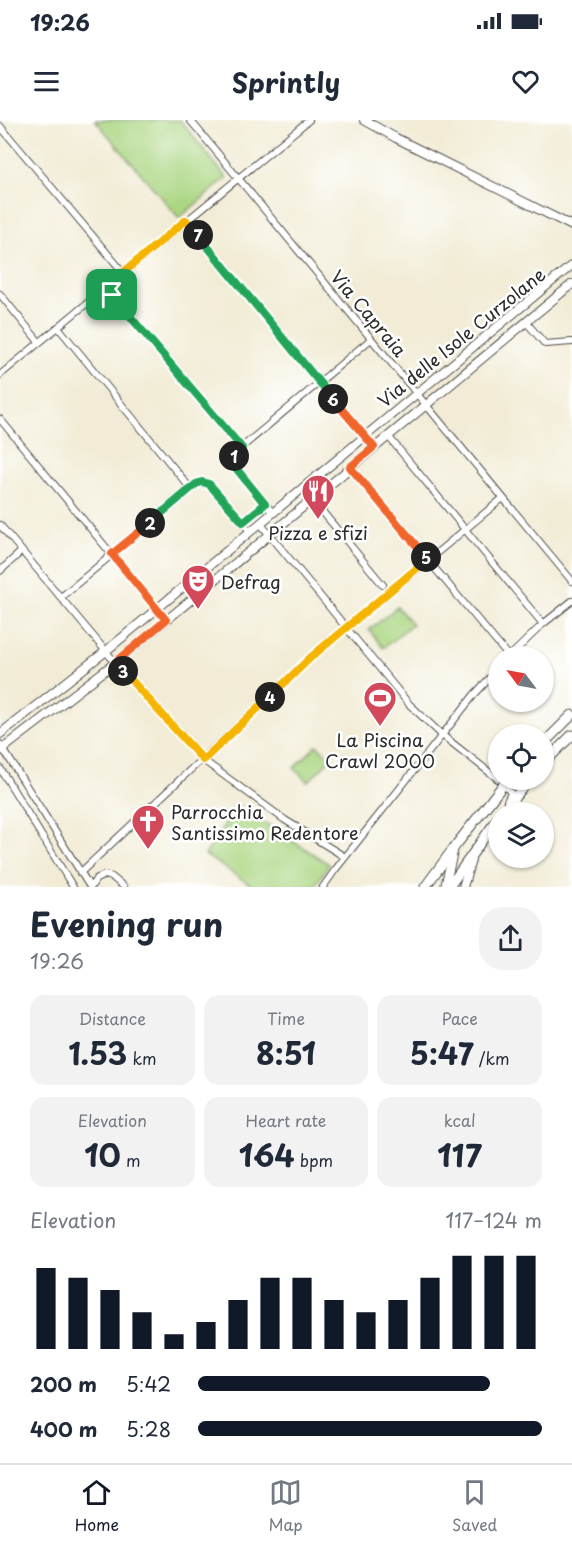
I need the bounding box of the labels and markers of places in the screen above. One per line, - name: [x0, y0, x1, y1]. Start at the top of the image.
- pin: 7: [183, 220, 213, 250]
- pin: [86, 269, 137, 320]
- pin: 6: [318, 384, 348, 414]
- pin: 1: [219, 441, 249, 471]
- restaurant icon: Pizza e sfizi: [300, 473, 336, 520]
- pin: 2: [135, 508, 165, 538]
- place label: Pizza e sfizi: [268, 519, 368, 546]
- pin: 5: [411, 542, 441, 572]
- theatre icon: Defrag: [180, 563, 216, 610]
- place label: Defrag: [221, 568, 281, 595]
- pin: 3: [108, 656, 138, 686]
- sports icon: La Piscina Crawl 2000: [362, 680, 398, 727]
- pin: 4: [255, 682, 285, 712]
- place label: La Piscina Crawl 2000: [325, 726, 435, 774]
- place label: Parrocchia Santissimo Redentore: [171, 798, 358, 846]
- church icon: Parrocchia Santissimo Redentore: [130, 803, 166, 850]

